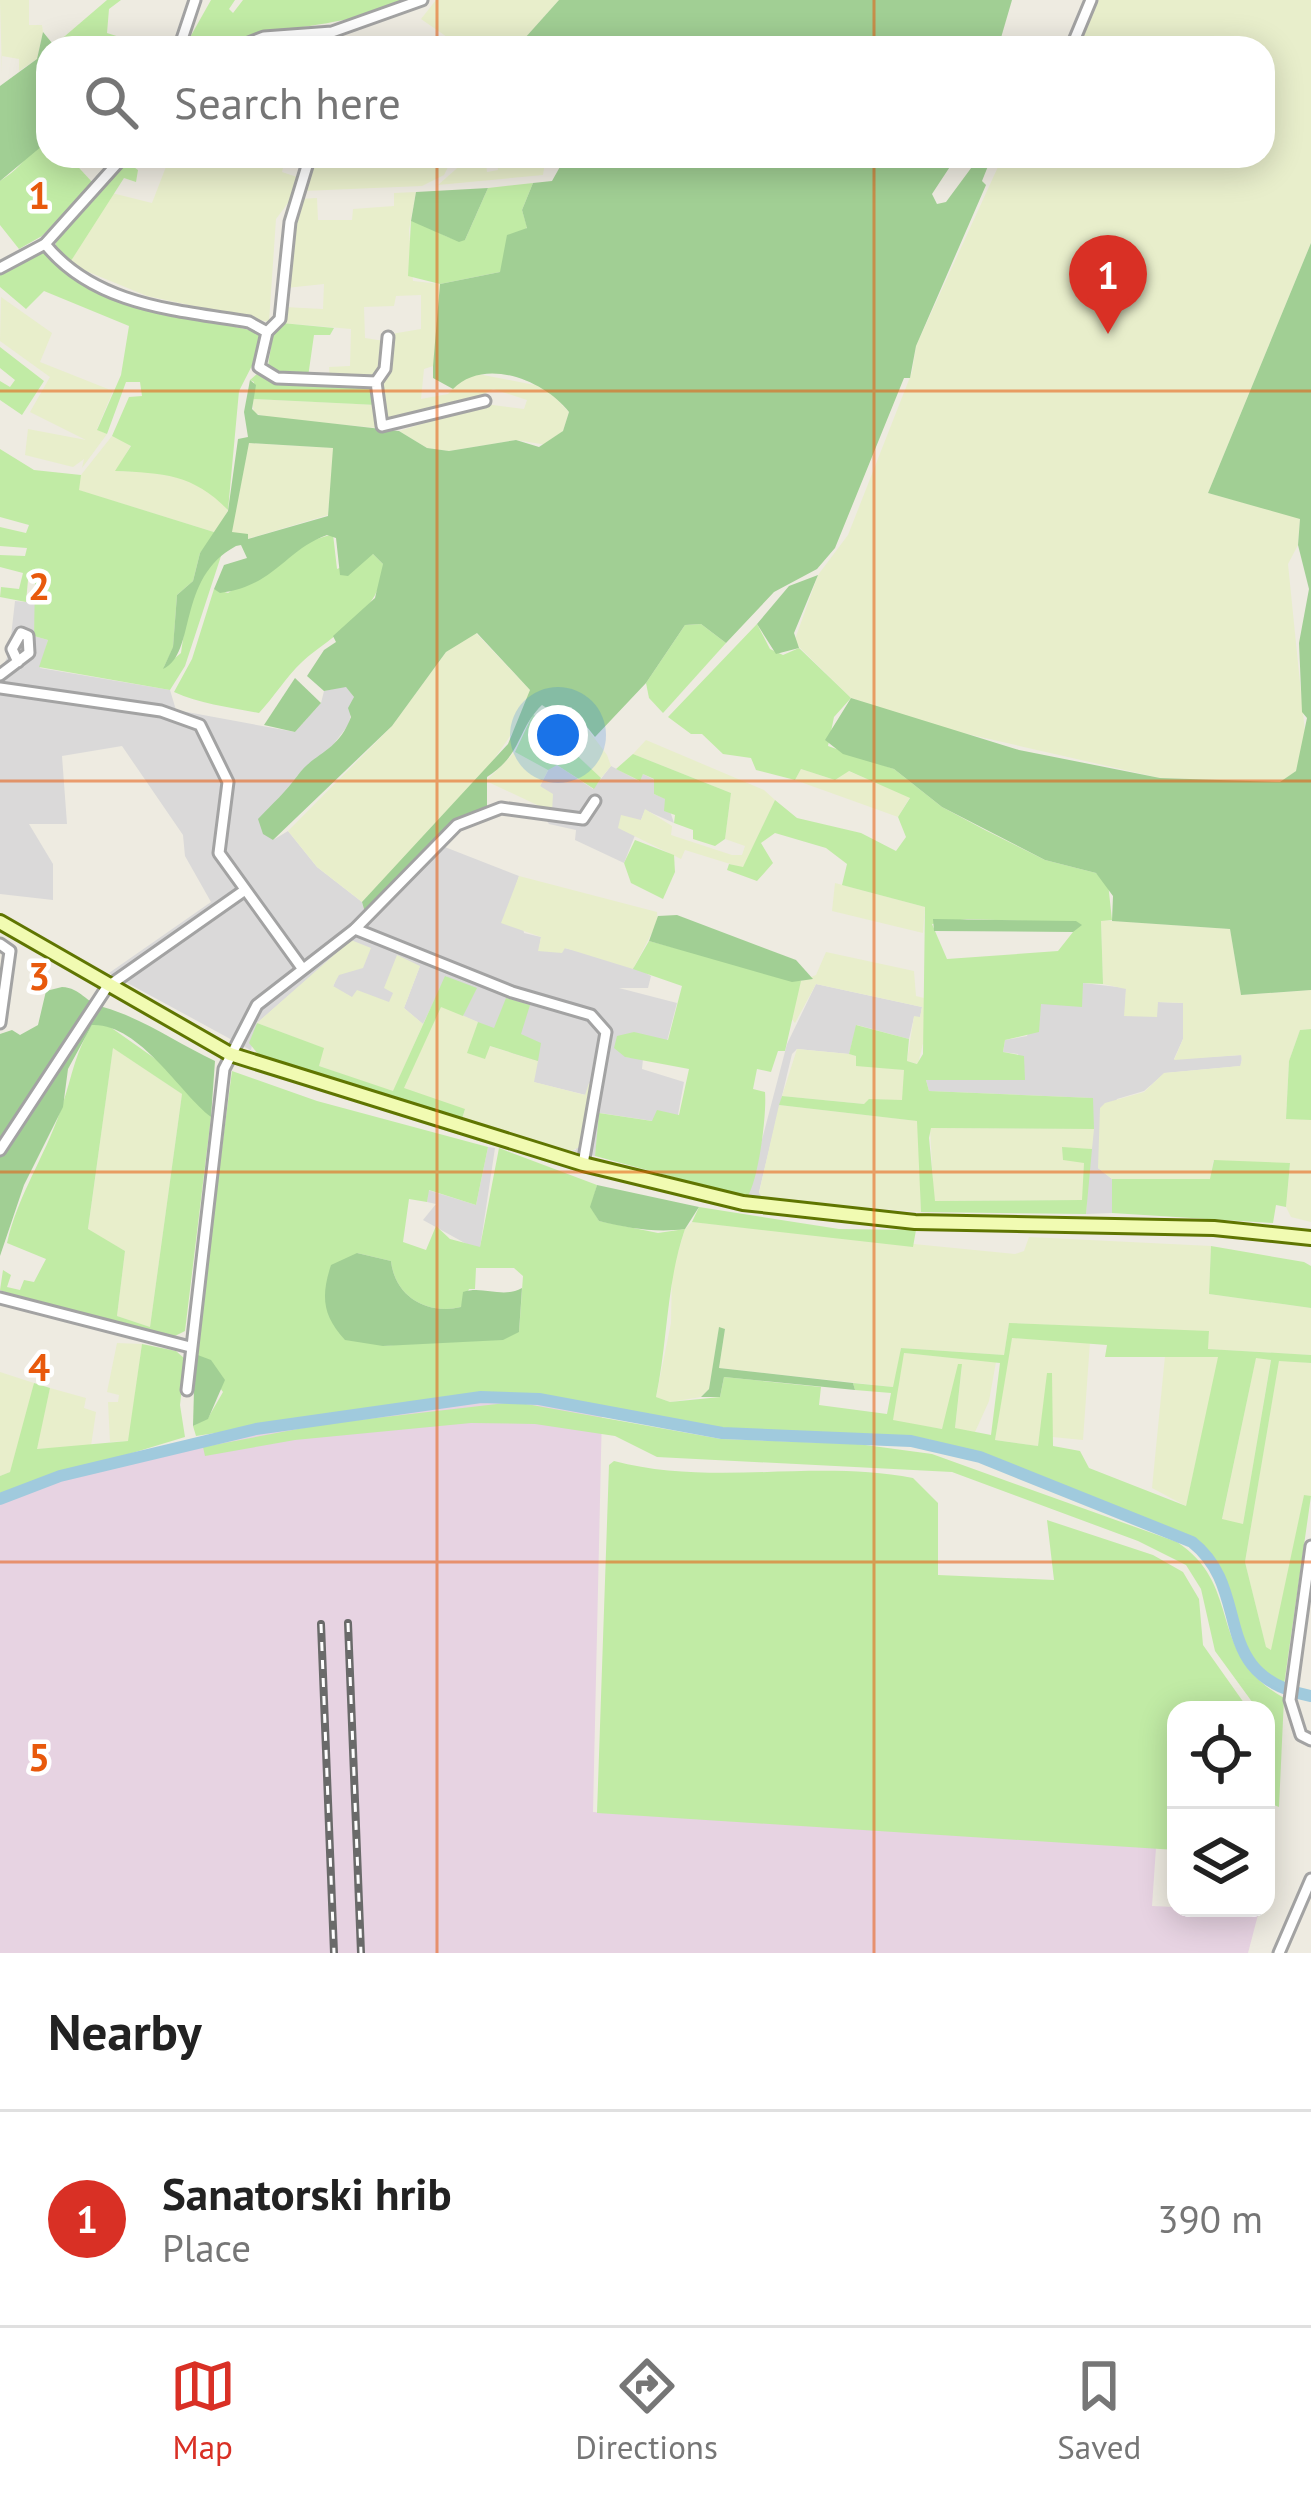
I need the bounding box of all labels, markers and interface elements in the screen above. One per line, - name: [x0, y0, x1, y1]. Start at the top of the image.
- search box: [36, 36, 1275, 168]
- icon: search: [78, 69, 144, 135]
- text: Search here: [174, 73, 401, 131]
- text: 1: [28, 169, 50, 220]
- pin: 1: [1069, 235, 1147, 334]
- text: 2: [28, 560, 50, 611]
- your location: [528, 705, 588, 765]
- text: 3: [28, 950, 50, 1001]
- text: 4: [28, 1341, 50, 1392]
- map controls: [1167, 1701, 1275, 1917]
- button: locate: [1167, 1701, 1275, 1809]
- text: 5: [28, 1731, 50, 1782]
- button: layers: [1167, 1809, 1275, 1917]
- text: Nearby: [48, 1998, 202, 2064]
- text: Sanatorski hrib: [162, 2164, 452, 2222]
- text: 1: [76, 2193, 98, 2244]
- text: 390 m: [1157, 2193, 1263, 2244]
- text: Place: [162, 2222, 251, 2273]
- tab: Map: [170, 2353, 236, 2468]
- tab: Directions: [575, 2353, 718, 2468]
- tab: Saved: [1057, 2353, 1141, 2468]

